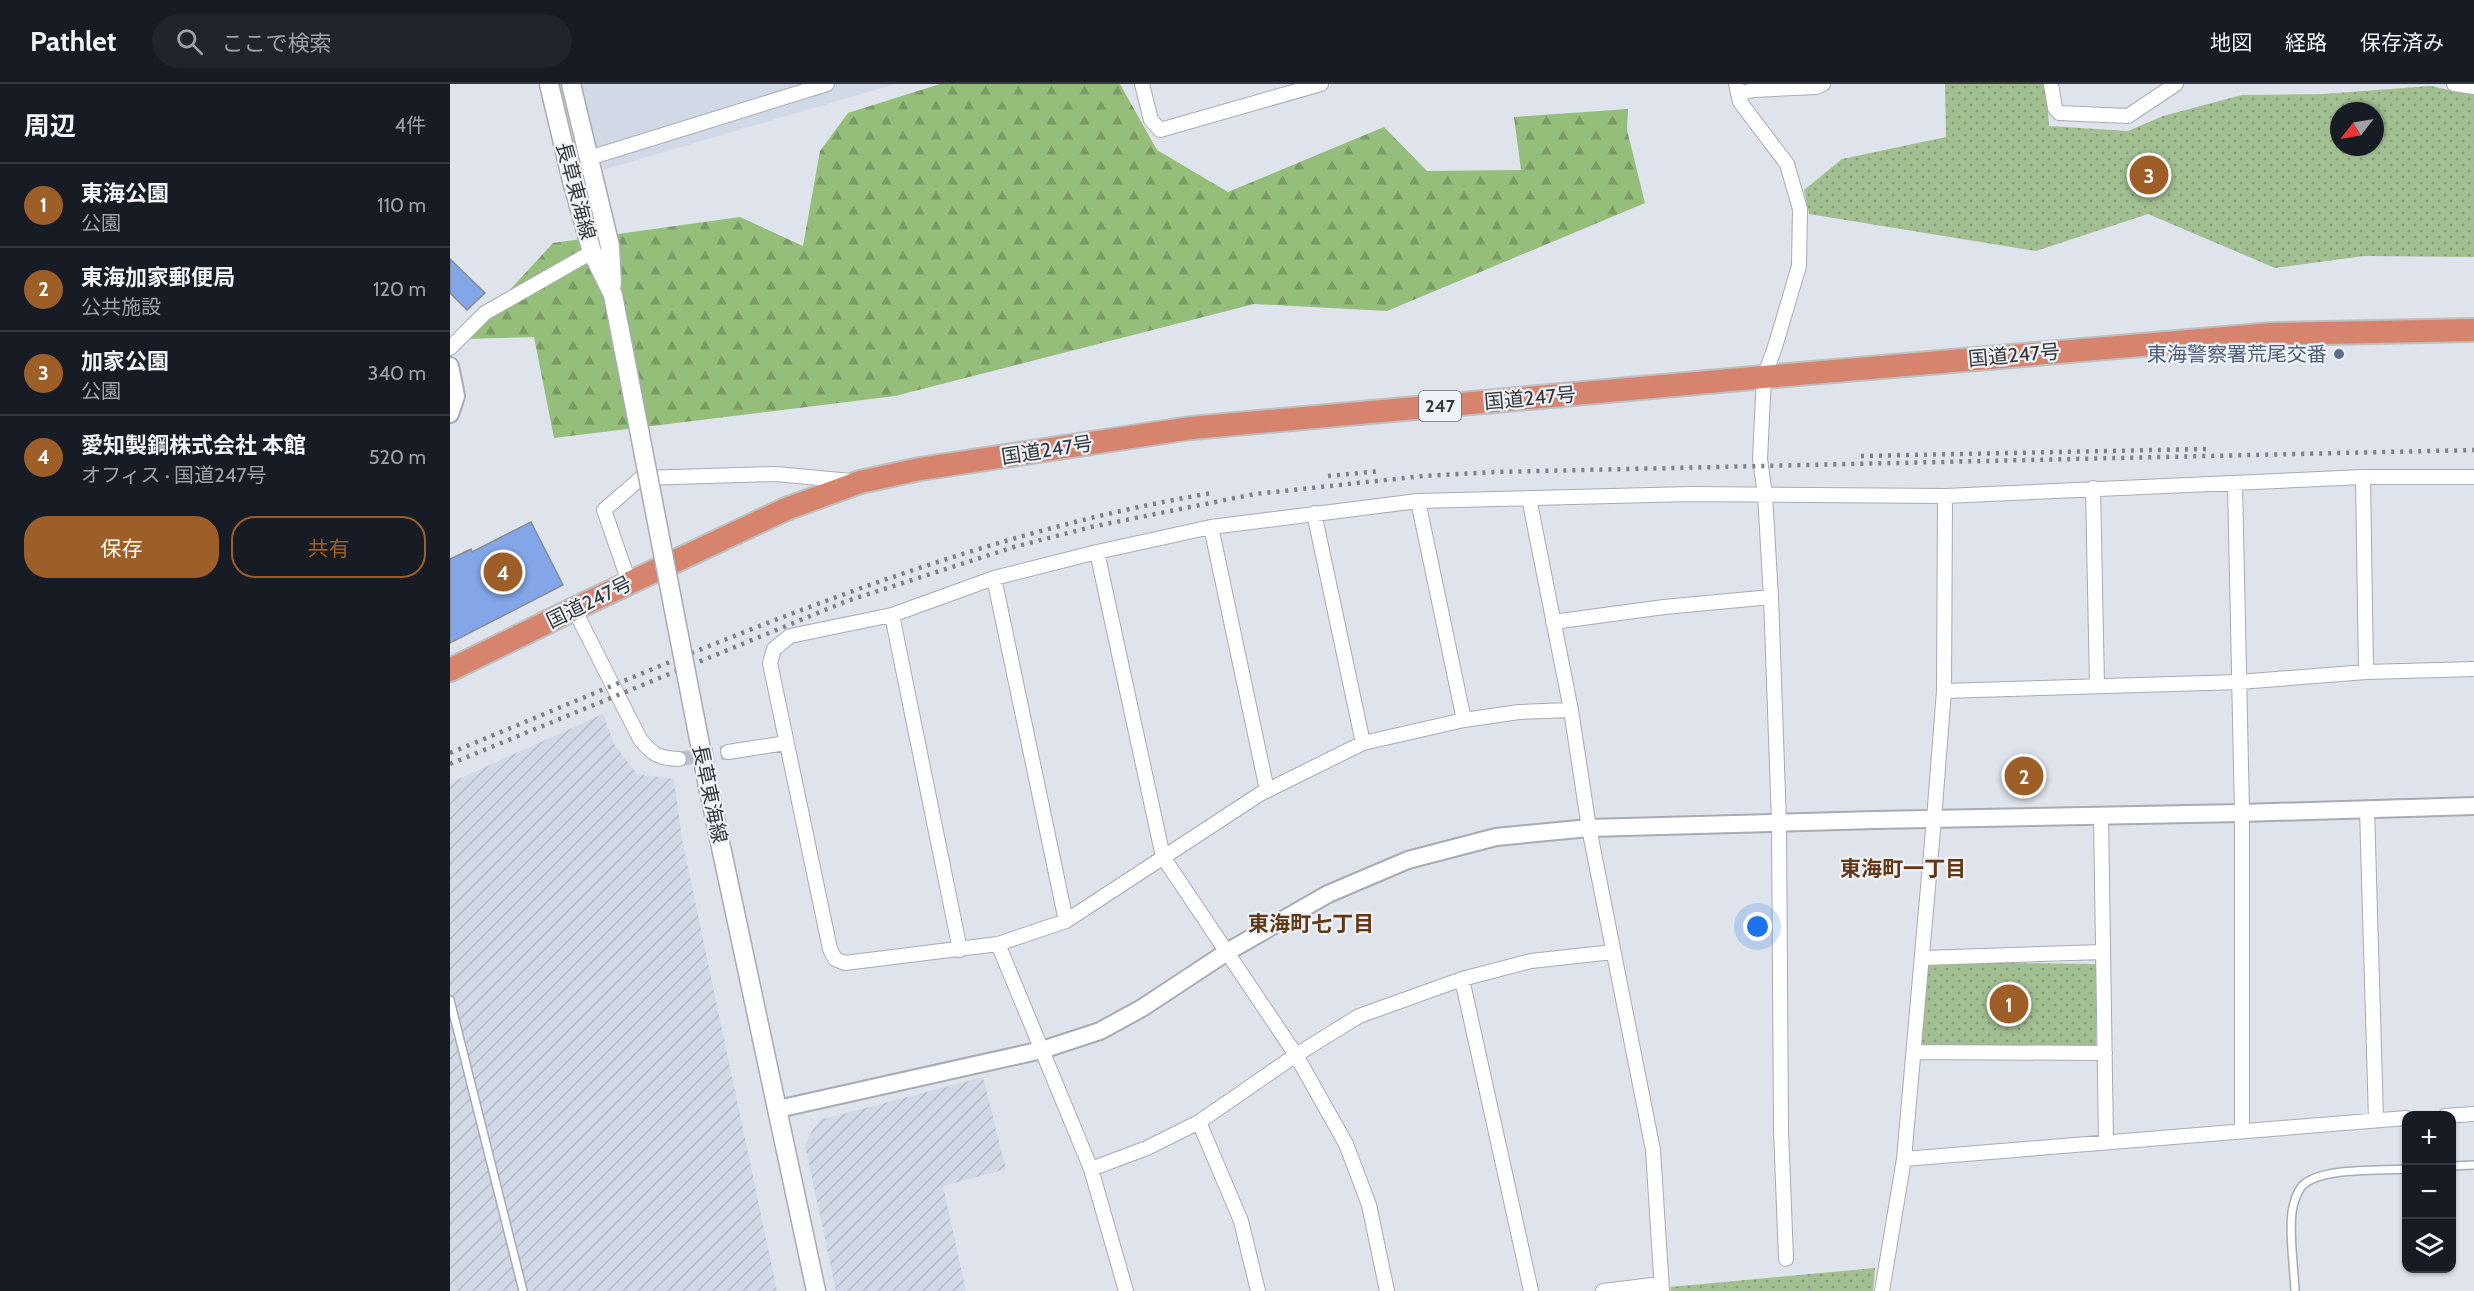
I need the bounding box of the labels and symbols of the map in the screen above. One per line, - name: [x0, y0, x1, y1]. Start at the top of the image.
- north arrow: [2330, 102, 2384, 156]
- street label: 長草東海線: [551, 140, 601, 242]
- pin: 3: [2130, 152, 2168, 197]
- street label: 国道247号: [1967, 339, 2061, 371]
- place label: 東海警察署荒尾交番: [2147, 342, 2327, 366]
- marker: 東海警察署荒尾交番: [2332, 347, 2346, 361]
- street label: 国道247号: [1483, 382, 1577, 414]
- road number: 247: [1419, 391, 1461, 421]
- street label: 国道247号: [1000, 431, 1094, 469]
- pin: 4: [484, 550, 522, 594]
- street label: 国道247号: [542, 571, 636, 633]
- street label: 長草東海線: [688, 743, 732, 845]
- pin: 2: [2004, 754, 2044, 798]
- district label: 東海町一丁目: [1840, 856, 1966, 881]
- district label: 東海町七丁目: [1248, 911, 1374, 936]
- your location: [1743, 912, 1772, 941]
- pin: 1: [1990, 982, 2028, 1026]

